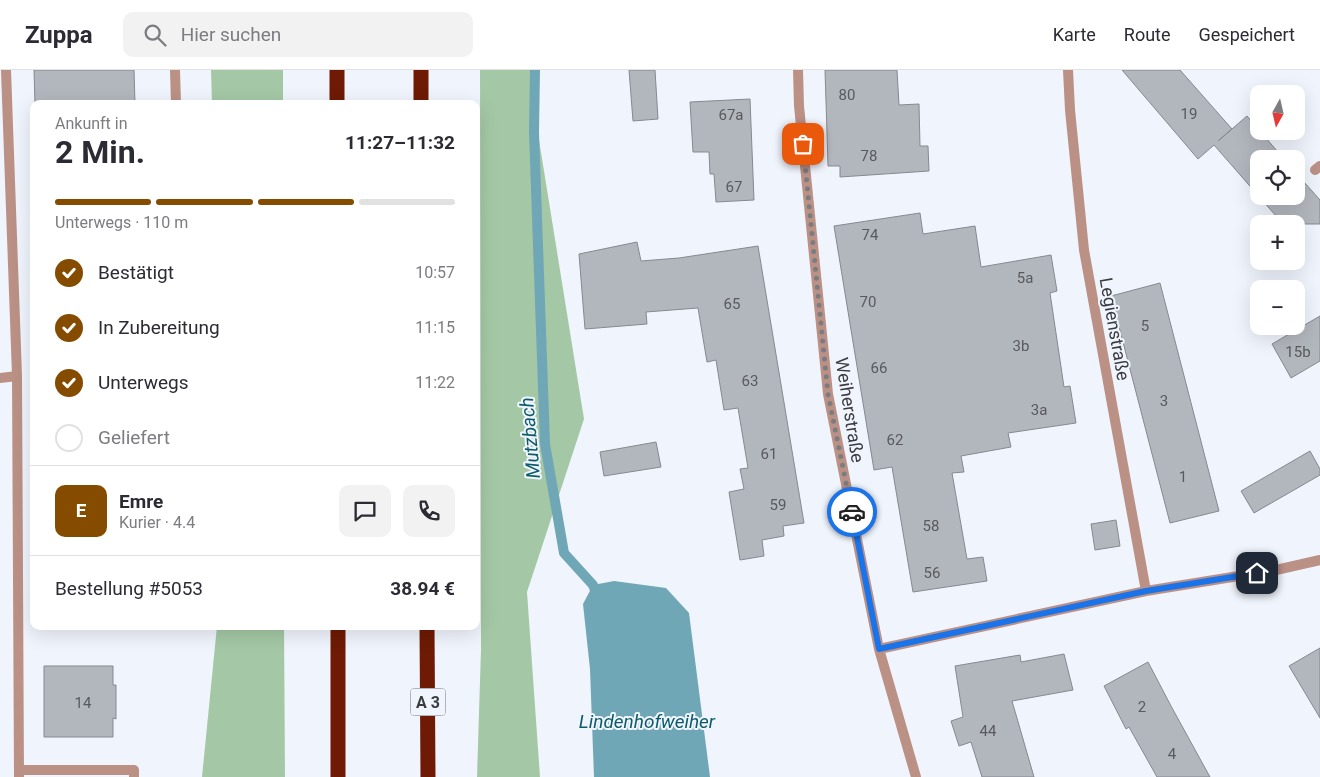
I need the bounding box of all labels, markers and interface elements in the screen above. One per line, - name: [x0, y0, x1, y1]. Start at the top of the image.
- search box: [123, 12, 473, 57]
- text: Zuppa: [25, 21, 93, 49]
- icon: search: [141, 21, 169, 49]
- text: Hier suchen: [181, 23, 281, 46]
- text: Karte: [1053, 24, 1096, 45]
- text: Route: [1124, 24, 1171, 45]
- text: Gespeichert: [1199, 24, 1295, 45]
- north arrow: [1250, 85, 1305, 140]
- map controls: [1250, 85, 1305, 335]
- house number: 80: [839, 86, 855, 104]
- house number: 19: [1181, 105, 1197, 123]
- house number: 67a: [718, 106, 744, 124]
- text: Ankunft in: [55, 114, 128, 133]
- pin: [782, 123, 824, 165]
- icon: bag: [789, 130, 817, 158]
- text: 11:27–11:32: [345, 131, 455, 154]
- text: 2 Min.: [55, 133, 145, 171]
- house number: 78: [861, 147, 877, 165]
- button: locate: [1250, 150, 1305, 205]
- house number: 67: [726, 178, 742, 196]
- text: Unterwegs · 110 m: [55, 213, 188, 232]
- button: +: [1250, 215, 1305, 270]
- house number: 74: [862, 226, 879, 244]
- icon: check: [55, 259, 83, 287]
- text: Bestätigt: [98, 261, 174, 284]
- text: 10:57: [415, 263, 455, 282]
- house number: 5a: [1017, 269, 1033, 287]
- street label: Legienstraße: [1096, 276, 1134, 382]
- button: −: [1250, 280, 1305, 335]
- house number: 70: [860, 293, 876, 311]
- house number: 65: [724, 295, 740, 313]
- icon: check: [55, 314, 83, 342]
- text: In Zubereitung: [98, 316, 220, 339]
- house number: 5: [1141, 317, 1149, 335]
- text: 11:15: [415, 318, 455, 337]
- house number: 3b: [1013, 337, 1029, 355]
- house number: 15b: [1285, 343, 1311, 361]
- street label: Weiherstraße: [831, 356, 869, 464]
- house number: 66: [871, 359, 887, 377]
- icon: check: [55, 369, 83, 397]
- text: Unterwegs: [98, 371, 189, 394]
- house number: 63: [742, 372, 758, 390]
- text: 11:22: [415, 373, 455, 392]
- house number: 3: [1160, 392, 1168, 410]
- water label: Mutzbach: [515, 396, 545, 480]
- house number: 3a: [1031, 401, 1047, 419]
- text: Geliefert: [98, 426, 170, 449]
- house number: 62: [887, 431, 903, 449]
- house number: 61: [761, 445, 777, 463]
- house number: 1: [1179, 468, 1187, 486]
- button: chat: [339, 485, 391, 537]
- button: phone: [403, 485, 455, 537]
- courier: [827, 487, 877, 537]
- text: Emre: [119, 490, 163, 513]
- house number: 59: [770, 496, 786, 514]
- icon: car: [838, 498, 866, 526]
- text: E: [76, 499, 86, 522]
- text: Kurier · 4.4: [119, 513, 195, 532]
- house number: 58: [923, 517, 939, 535]
- pin: [1236, 552, 1278, 594]
- icon: home: [1243, 559, 1271, 587]
- house number: 56: [924, 564, 940, 582]
- text: Bestellung #5053: [55, 577, 203, 600]
- text: 38.94 €: [390, 577, 455, 600]
- road number: A 3: [410, 688, 446, 716]
- house number: 14: [75, 694, 92, 712]
- house number: 2: [1138, 698, 1146, 716]
- water label: Lindenhofweiher: [579, 710, 716, 733]
- house number: 44: [980, 722, 997, 740]
- house number: 4: [1168, 745, 1177, 763]

